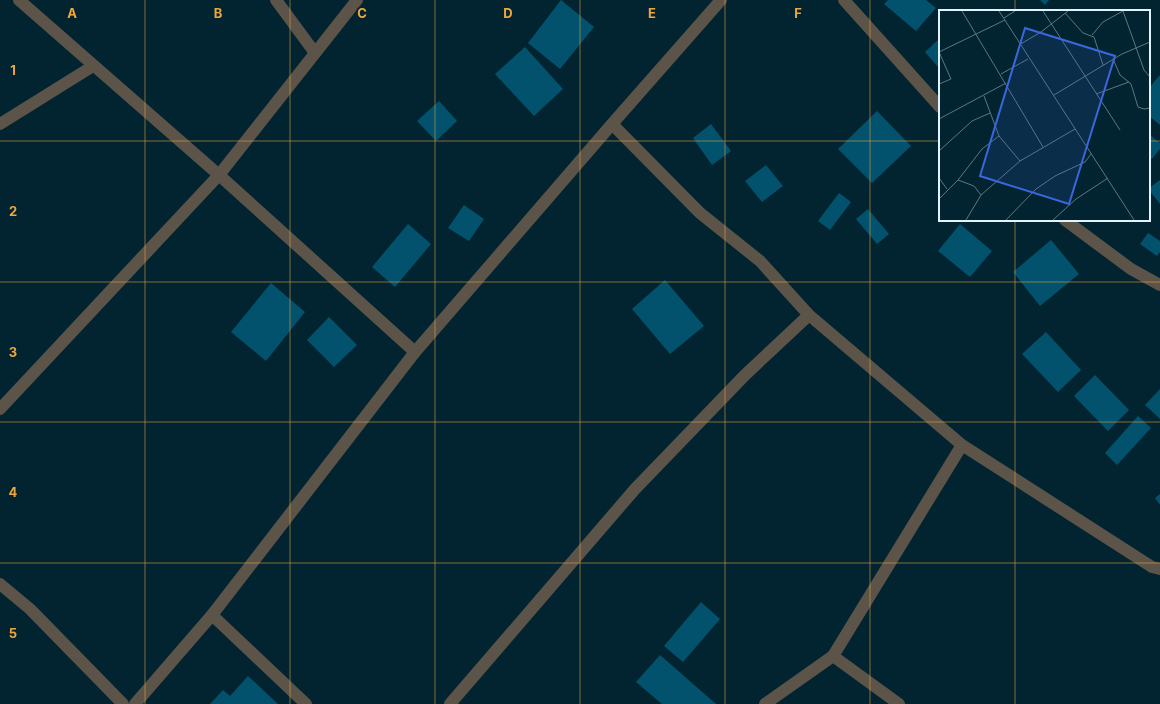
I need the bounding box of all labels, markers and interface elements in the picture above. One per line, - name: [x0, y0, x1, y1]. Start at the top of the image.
- text: A: [67, 5, 77, 21]
- text: B: [214, 5, 223, 21]
- text: C: [357, 5, 367, 21]
- text: D: [503, 5, 513, 21]
- text: E: [648, 5, 656, 21]
- text: F: [794, 5, 802, 21]
- inset map: [939, 10, 1150, 221]
- text: 1: [10, 62, 16, 78]
- text: 2: [9, 203, 17, 219]
- text: 3: [9, 344, 17, 360]
- text: 4: [9, 484, 18, 500]
- text: 5: [9, 625, 17, 641]

